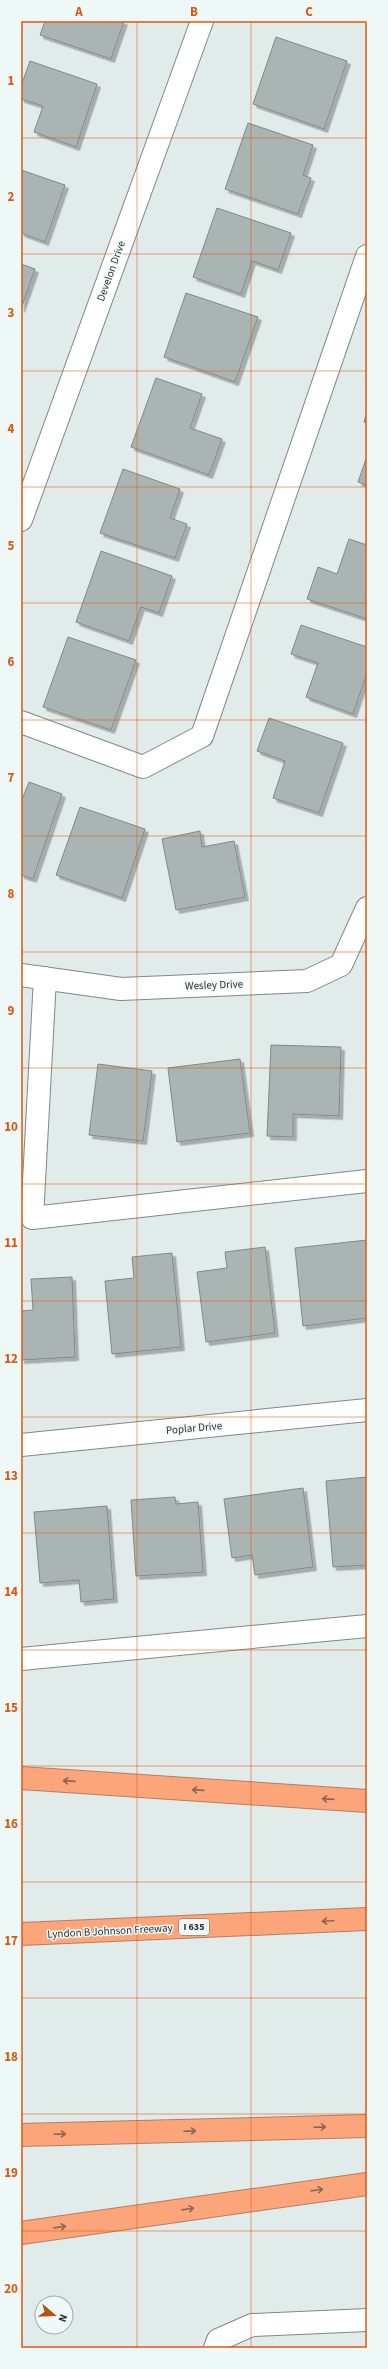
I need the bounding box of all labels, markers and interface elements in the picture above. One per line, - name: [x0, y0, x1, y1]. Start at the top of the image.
- text: A: [74, 3, 83, 21]
- text: B: [190, 3, 198, 21]
- text: C: [305, 3, 313, 21]
- text: 1: [8, 72, 15, 90]
- text: 2: [8, 188, 15, 206]
- street label: Develon Drive: [93, 238, 129, 303]
- text: 3: [8, 304, 15, 322]
- text: 4: [8, 420, 15, 438]
- text: 5: [8, 537, 15, 555]
- text: 6: [8, 653, 15, 671]
- text: 7: [8, 769, 15, 787]
- text: 8: [8, 885, 15, 903]
- street label: Wesley Drive: [185, 976, 244, 994]
- text: 9: [8, 1002, 15, 1020]
- text: 10: [4, 1118, 18, 1136]
- text: 11: [4, 1234, 18, 1252]
- text: 12: [4, 1350, 18, 1368]
- street label: Poplar Drive: [165, 1418, 223, 1438]
- text: 13: [4, 1467, 18, 1485]
- text: 14: [4, 1583, 18, 1601]
- text: 15: [4, 1699, 18, 1717]
- one-way arrow: [63, 1778, 76, 1785]
- one-way arrow: [192, 1787, 205, 1794]
- one-way arrow: [322, 1795, 335, 1802]
- text: 16: [4, 1815, 18, 1833]
- one-way arrow: [322, 1917, 335, 1925]
- road number: I 635: [179, 1919, 209, 1935]
- street label: Lyndon B Johnson Freeway: [47, 1920, 173, 1942]
- text: 17: [4, 1932, 18, 1950]
- text: 18: [4, 2048, 18, 2066]
- one-way arrow: [313, 2123, 326, 2131]
- one-way arrow: [183, 2127, 196, 2134]
- one-way arrow: [53, 2130, 66, 2138]
- text: 19: [4, 2164, 18, 2182]
- one-way arrow: [310, 2186, 323, 2194]
- one-way arrow: [181, 2205, 194, 2213]
- one-way arrow: [53, 2223, 66, 2231]
- text: 20: [4, 2280, 18, 2298]
- north arrow: [34, 2295, 74, 2335]
- text: N: [55, 2312, 71, 2324]

